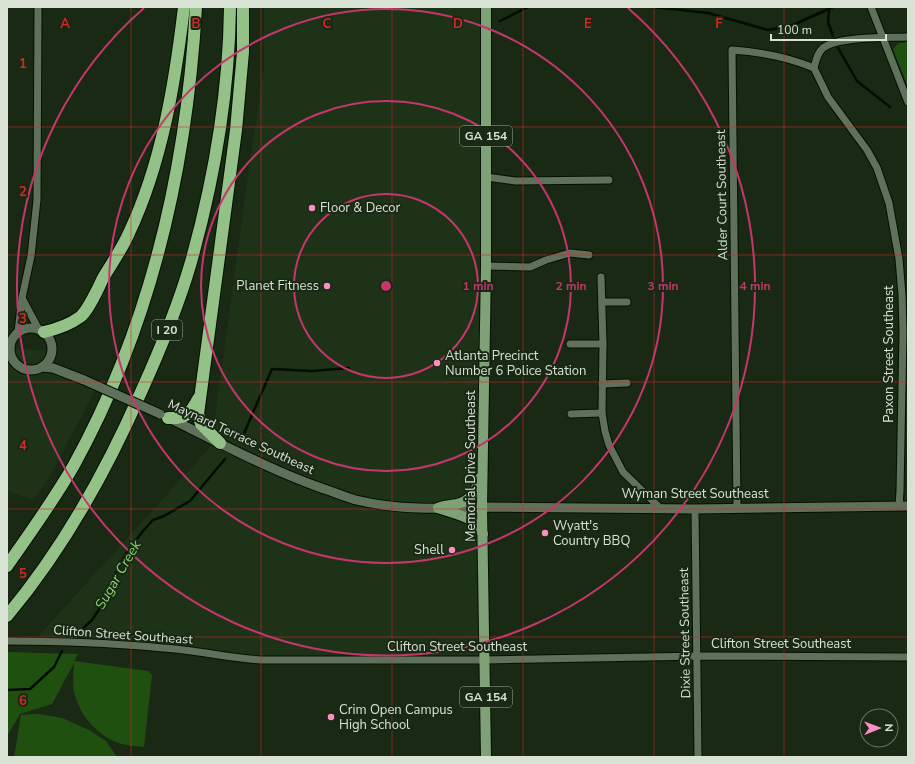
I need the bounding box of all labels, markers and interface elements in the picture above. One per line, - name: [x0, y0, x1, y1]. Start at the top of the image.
- text: A: [60, 15, 70, 33]
- text: B: [192, 15, 201, 33]
- text: C: [323, 15, 332, 33]
- text: D: [453, 15, 463, 33]
- text: E: [584, 15, 592, 33]
- text: F: [715, 15, 723, 33]
- scale bar: [771, 16, 886, 42]
- text: 100 m: [777, 22, 812, 38]
- text: 1: [19, 55, 27, 73]
- road number: GA 154: [460, 126, 512, 146]
- street label: Alder Court Southeast: [712, 129, 732, 260]
- text: 2: [19, 183, 27, 201]
- place label: Floor & Decor: [320, 199, 400, 217]
- marker: Floor & Decor: [307, 203, 317, 213]
- place label: Planet Fitness: [236, 277, 319, 295]
- text: 1 min: [462, 278, 494, 294]
- text: 2 min: [555, 278, 587, 294]
- text: 3 min: [647, 278, 679, 294]
- text: 4 min: [739, 278, 771, 294]
- centre of rings: [379, 279, 393, 293]
- marker: Planet Fitness: [322, 281, 332, 291]
- street label: Paxon Street Southeast: [880, 285, 898, 423]
- text: 3: [19, 310, 27, 328]
- road number: I 20: [152, 320, 182, 340]
- place label: Atlanta Precinct Number 6 Police Station: [445, 347, 586, 380]
- marker: Atlanta Precinct Number 6 Police Station: [432, 358, 442, 368]
- street label: Memorial Drive Southeast: [462, 390, 480, 542]
- street label: Maynard Terrace Southeast: [165, 395, 317, 479]
- text: 4: [19, 437, 27, 455]
- street label: Wyman Street Southeast: [621, 485, 769, 503]
- place label: Wyatt's Country BBQ: [553, 517, 630, 550]
- marker: Wyatt's Country BBQ: [540, 528, 550, 538]
- water label: Sugar Creek: [91, 536, 146, 613]
- place label: Shell: [414, 541, 444, 559]
- marker: Shell: [447, 545, 457, 555]
- text: 5: [19, 565, 27, 583]
- street label: Dixie Street Southeast: [675, 567, 695, 698]
- street label: Clifton Street Southeast: [53, 621, 194, 649]
- street label: Clifton Street Southeast: [711, 635, 851, 653]
- street label: Clifton Street Southeast: [387, 638, 527, 656]
- road number: GA 154: [460, 687, 512, 707]
- text: 6: [19, 692, 27, 710]
- place label: Crim Open Campus High School: [339, 701, 453, 734]
- north arrow: [859, 708, 899, 748]
- marker: Crim Open Campus High School: [326, 712, 336, 722]
- text: N: [881, 724, 896, 732]

